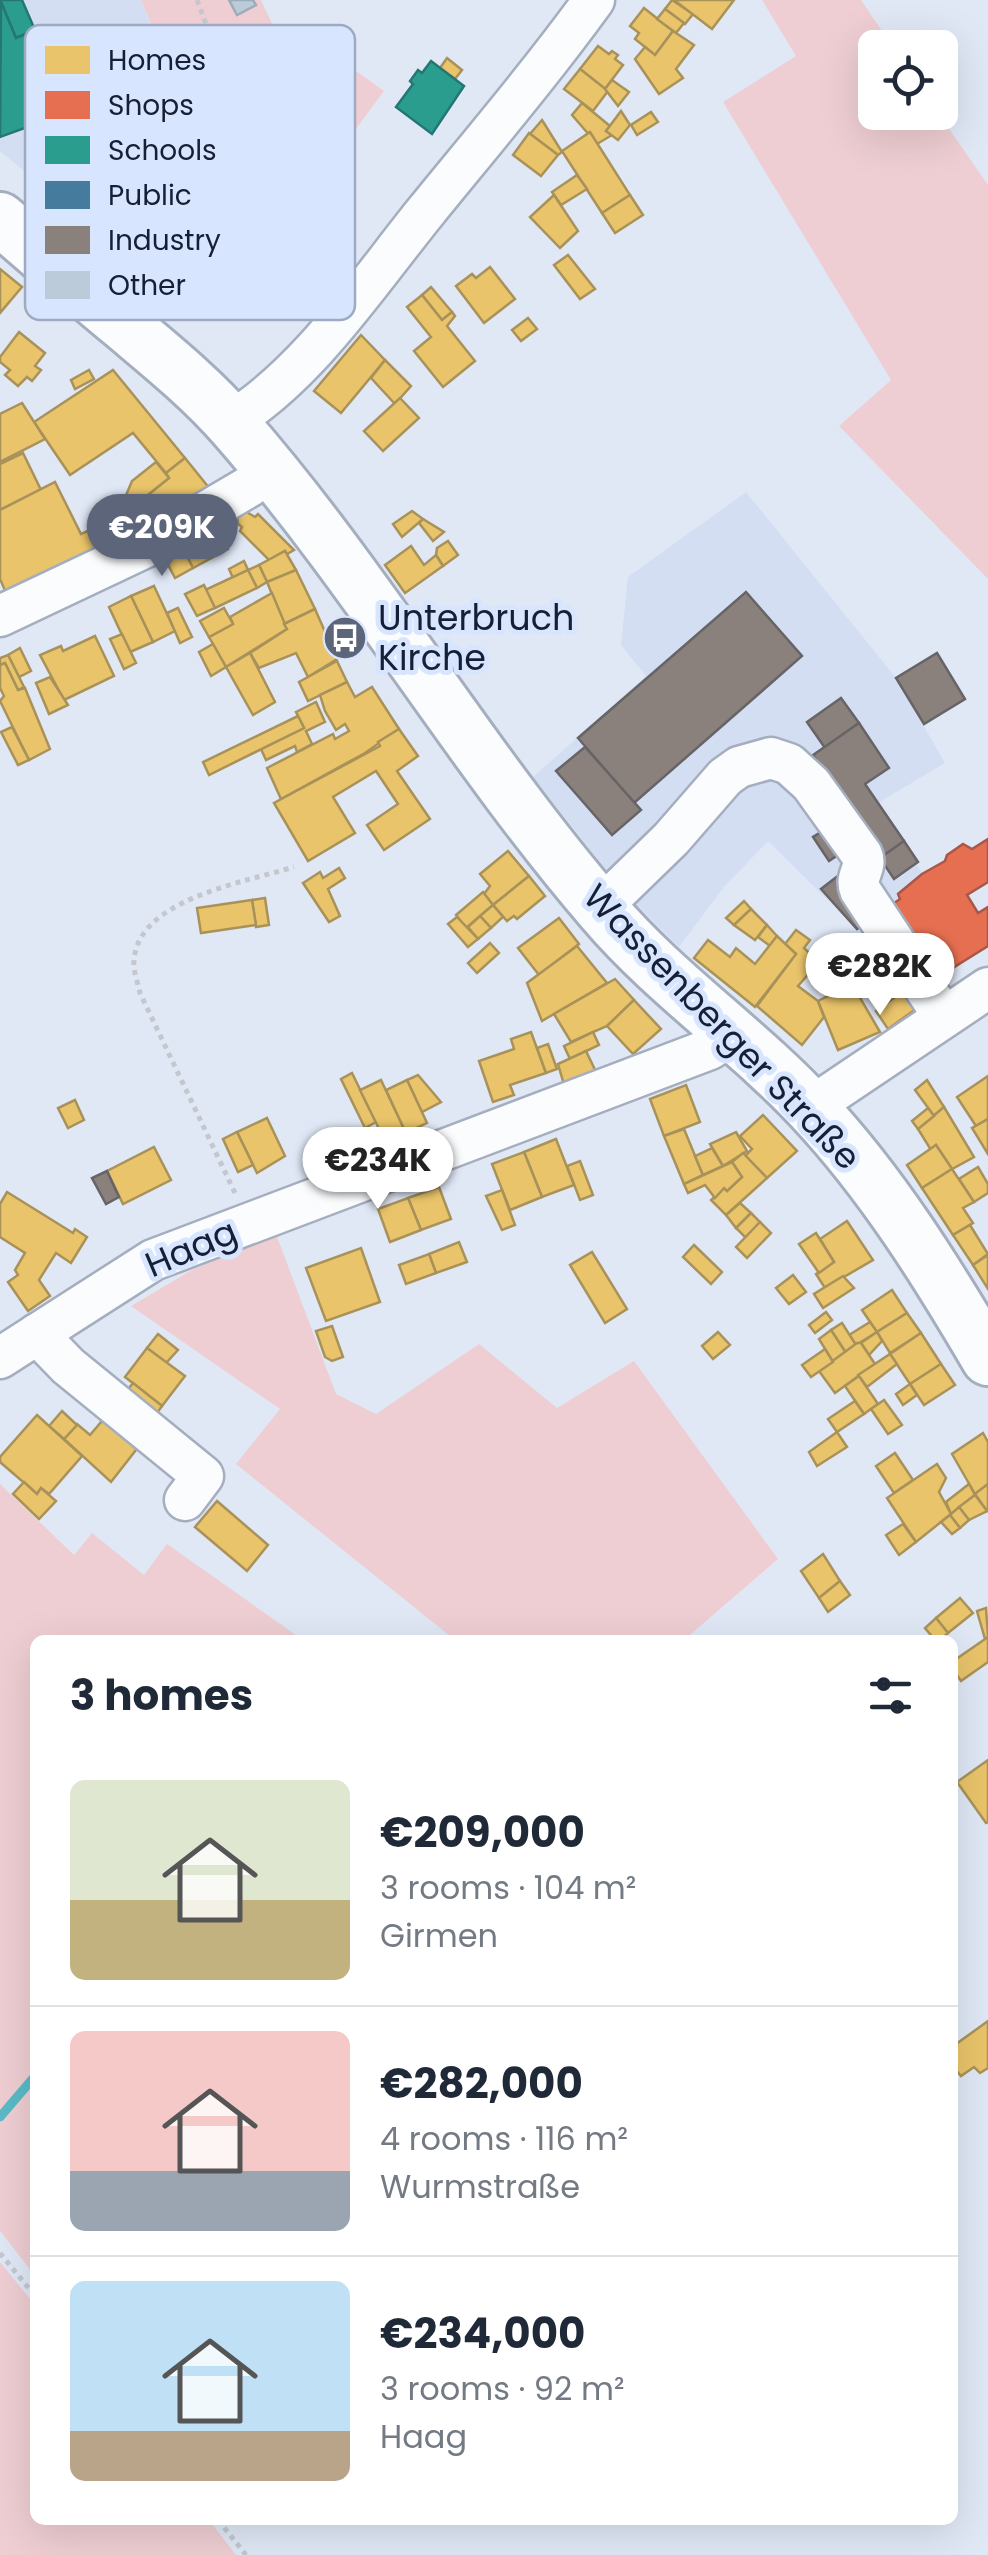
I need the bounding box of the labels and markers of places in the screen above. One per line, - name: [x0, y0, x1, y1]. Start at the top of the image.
- pin: €209K: [92, 494, 232, 579]
- place label: Unterbruch Kirche: [378, 593, 574, 682]
- bus stop icon: Unterbruch Kirche: [322, 615, 368, 661]
- pin: €282K: [810, 933, 950, 1018]
- pin: €234K: [308, 1127, 448, 1212]

